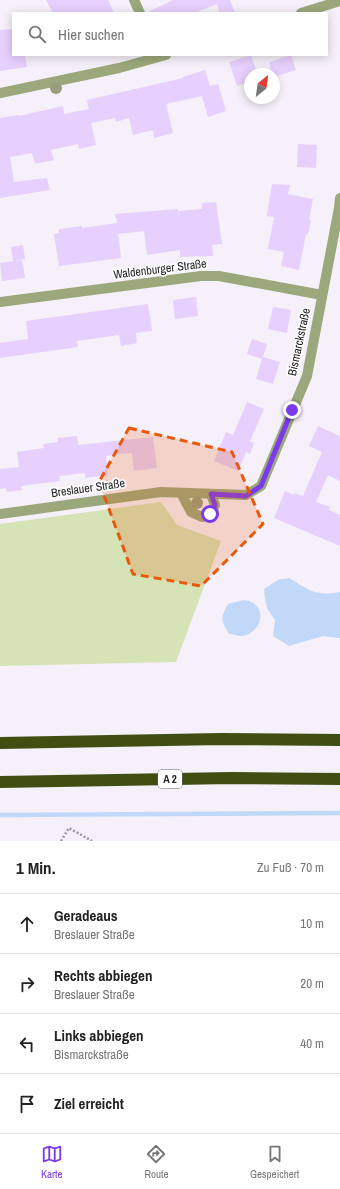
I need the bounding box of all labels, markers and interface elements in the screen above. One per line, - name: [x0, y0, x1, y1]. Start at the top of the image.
- search box: [12, 12, 328, 56]
- icon: search: [26, 23, 48, 45]
- text: Hier suchen: [58, 24, 124, 45]
- north arrow: [244, 68, 280, 104]
- street label: Waldenburger Straße: [113, 255, 207, 283]
- street label: Bismarckstraße: [284, 307, 314, 377]
- route end: [283, 401, 301, 419]
- street label: Breslauer Straße: [50, 475, 126, 501]
- route start: [201, 505, 219, 523]
- road number: A 2: [158, 770, 182, 788]
- text: 1 Min.: [16, 856, 56, 879]
- text: Zu Fuß · 70 m: [257, 859, 324, 876]
- text: Geradeaus: [54, 905, 118, 926]
- icon: ahead: [16, 913, 38, 935]
- text: 10 m: [300, 915, 324, 932]
- text: Breslauer Straße: [54, 926, 135, 943]
- text: Rechts abbiegen: [54, 965, 152, 986]
- icon: right: [16, 973, 38, 995]
- text: 20 m: [300, 975, 324, 992]
- text: Breslauer Straße: [54, 986, 135, 1003]
- text: Links abbiegen: [54, 1025, 144, 1046]
- icon: left: [16, 1033, 38, 1055]
- text: 40 m: [300, 1035, 324, 1052]
- text: Bismarckstraße: [54, 1046, 129, 1063]
- icon: arrive: [16, 1093, 38, 1115]
- text: Ziel erreicht: [54, 1093, 124, 1114]
- tab: Karte: [41, 1143, 63, 1181]
- tab: Route: [144, 1143, 168, 1181]
- tab: Gespeichert: [250, 1143, 299, 1181]

